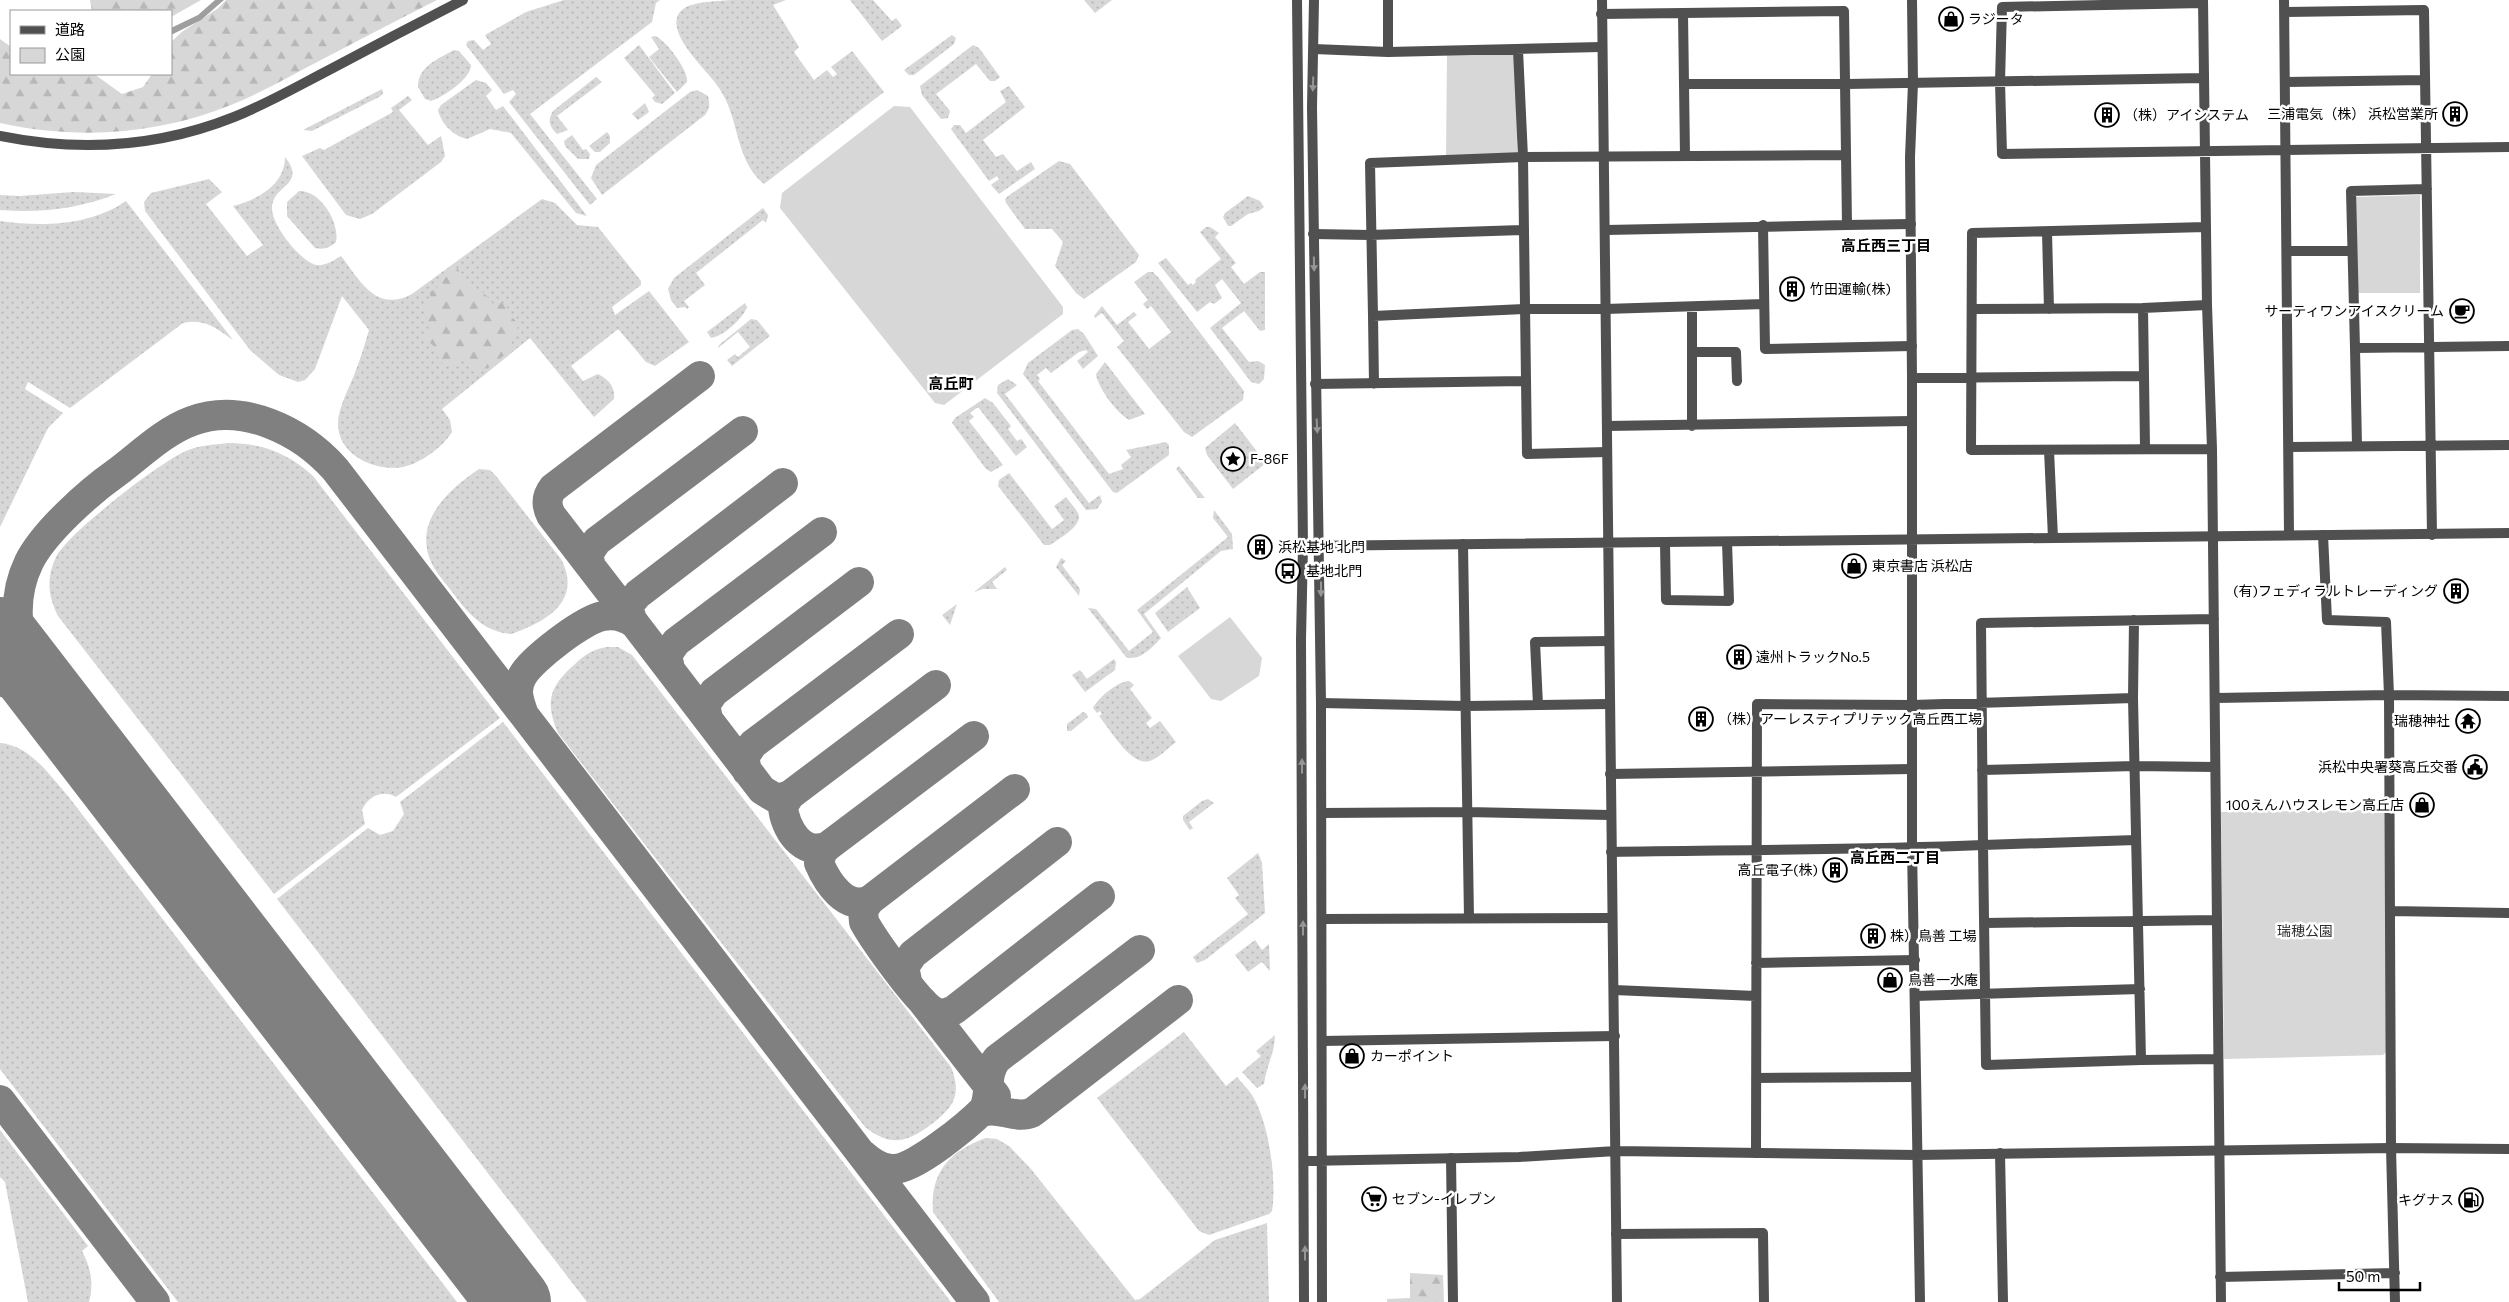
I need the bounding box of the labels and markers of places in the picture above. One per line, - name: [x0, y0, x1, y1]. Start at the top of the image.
- shop icon: ラジータ: [1938, 6, 1964, 32]
- place label: ラジータ: [1968, 10, 2024, 27]
- building icon: 三浦電気（株） 浜松営業所: [2442, 101, 2468, 127]
- building icon: （株）アイシステム: [2094, 102, 2120, 128]
- place label: 三浦電気（株） 浜松営業所: [2267, 105, 2438, 122]
- place label: （株）アイシステム: [2124, 106, 2249, 123]
- building icon: 竹田運輸(株): [1779, 276, 1805, 302]
- place label: 竹田運輸(株): [1810, 280, 1891, 297]
- cafe icon: サーティワンアイスクリーム: [2449, 298, 2475, 324]
- place label: サーティワンアイスクリーム: [2264, 302, 2444, 319]
- place icon: F-86F: [1220, 446, 1246, 472]
- place label: F-86F: [1250, 450, 1289, 467]
- building icon: 浜松基地 北門: [1247, 534, 1273, 560]
- place label: 浜松基地 北門: [1278, 538, 1365, 555]
- shop icon: 東京書店 浜松店: [1841, 553, 1867, 579]
- place label: 東京書店 浜松店: [1872, 557, 1973, 574]
- bus stop icon: 基地北門: [1275, 558, 1301, 584]
- place label: 基地北門: [1306, 562, 1362, 579]
- building icon: (有)フェディラルトレーディング: [2443, 578, 2469, 604]
- place label: (有)フェディラルトレーディング: [2233, 582, 2438, 599]
- building icon: 遠州トラックNo.5: [1726, 644, 1752, 670]
- place label: 遠州トラックNo.5: [1756, 648, 1870, 665]
- building icon: （株）アーレスティプリテック高丘西工場: [1688, 706, 1714, 732]
- temple icon: 瑞穂神社: [2455, 708, 2481, 734]
- place label: （株）アーレスティプリテック高丘西工場: [1718, 710, 1982, 727]
- place label: 瑞穂神社: [2394, 712, 2450, 729]
- public building icon: 浜松中央署葵高丘交番: [2462, 754, 2488, 780]
- place label: 浜松中央署葵高丘交番: [2318, 758, 2458, 775]
- shop icon: 100えんハウスレモン高丘店: [2409, 792, 2435, 818]
- place label: 100えんハウスレモン高丘店: [2226, 796, 2404, 813]
- building icon: 高丘電子(株): [1822, 857, 1848, 883]
- place label: 高丘電子(株): [1737, 861, 1818, 878]
- building icon: 株）鳥善 工場: [1860, 923, 1886, 949]
- place label: 株）鳥善 工場: [1890, 927, 1977, 944]
- shop icon: 鳥善一水庵: [1877, 967, 1903, 993]
- place label: 鳥善一水庵: [1908, 971, 1978, 988]
- shop icon: カーポイント: [1339, 1043, 1365, 1069]
- place label: カーポイント: [1370, 1047, 1454, 1064]
- supermarket icon: セブン-イレブン: [1361, 1186, 1387, 1212]
- fuel station icon: キグナス: [2458, 1187, 2484, 1213]
- place label: セブン-イレブン: [1392, 1190, 1496, 1207]
- place label: キグナス: [2398, 1191, 2454, 1208]

